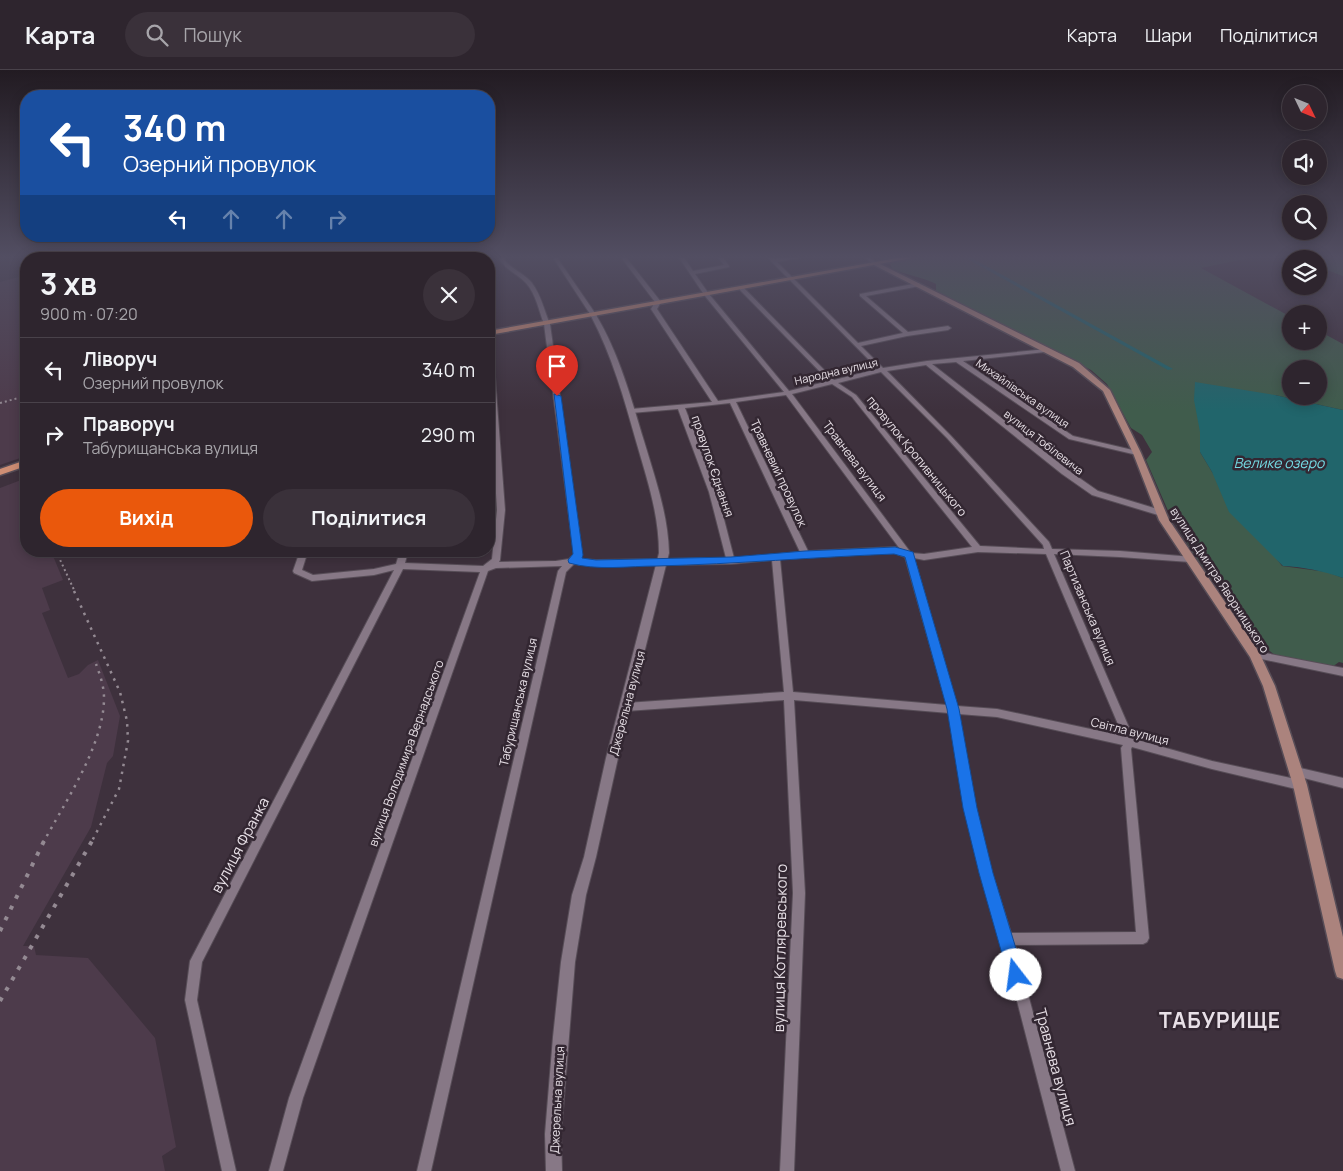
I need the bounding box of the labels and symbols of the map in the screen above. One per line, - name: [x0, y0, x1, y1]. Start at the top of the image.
- north arrow: [1282, 85, 1328, 130]
- pin: [536, 345, 578, 396]
- street label: Народна вулиця: [793, 354, 879, 388]
- street label: Михайлівська вулиця: [973, 355, 1073, 431]
- street label: провулок Кропивницького: [863, 392, 971, 520]
- street label: вулиця Тобілевича: [1001, 406, 1087, 478]
- street label: провулок Єднання: [688, 413, 738, 519]
- street label: Травневий провулок: [747, 416, 812, 530]
- street label: Травнева вулиця: [819, 417, 891, 505]
- water label: Велике озеро: [1234, 453, 1325, 472]
- street label: вулиця Дмитра Яворницького: [1166, 504, 1274, 656]
- street label: Партизанська вулиця: [1056, 548, 1120, 668]
- street label: Табурищанська вулиця: [495, 636, 541, 768]
- street label: Джерельна вулиця: [605, 649, 649, 757]
- street label: вулиця Володимира Вернадського: [364, 657, 448, 849]
- street label: Світла вулиця: [1089, 713, 1171, 749]
- street label: вулиця Франка: [206, 793, 274, 897]
- street label: вулиця Котляревського: [768, 863, 792, 1032]
- position arrow: [989, 948, 1041, 1000]
- street label: Травнева вулиця: [1030, 1006, 1082, 1128]
- district label: ТАБУРИЩЕ: [1159, 1006, 1281, 1034]
- street label: Джерельна вулиця: [546, 1046, 568, 1154]

